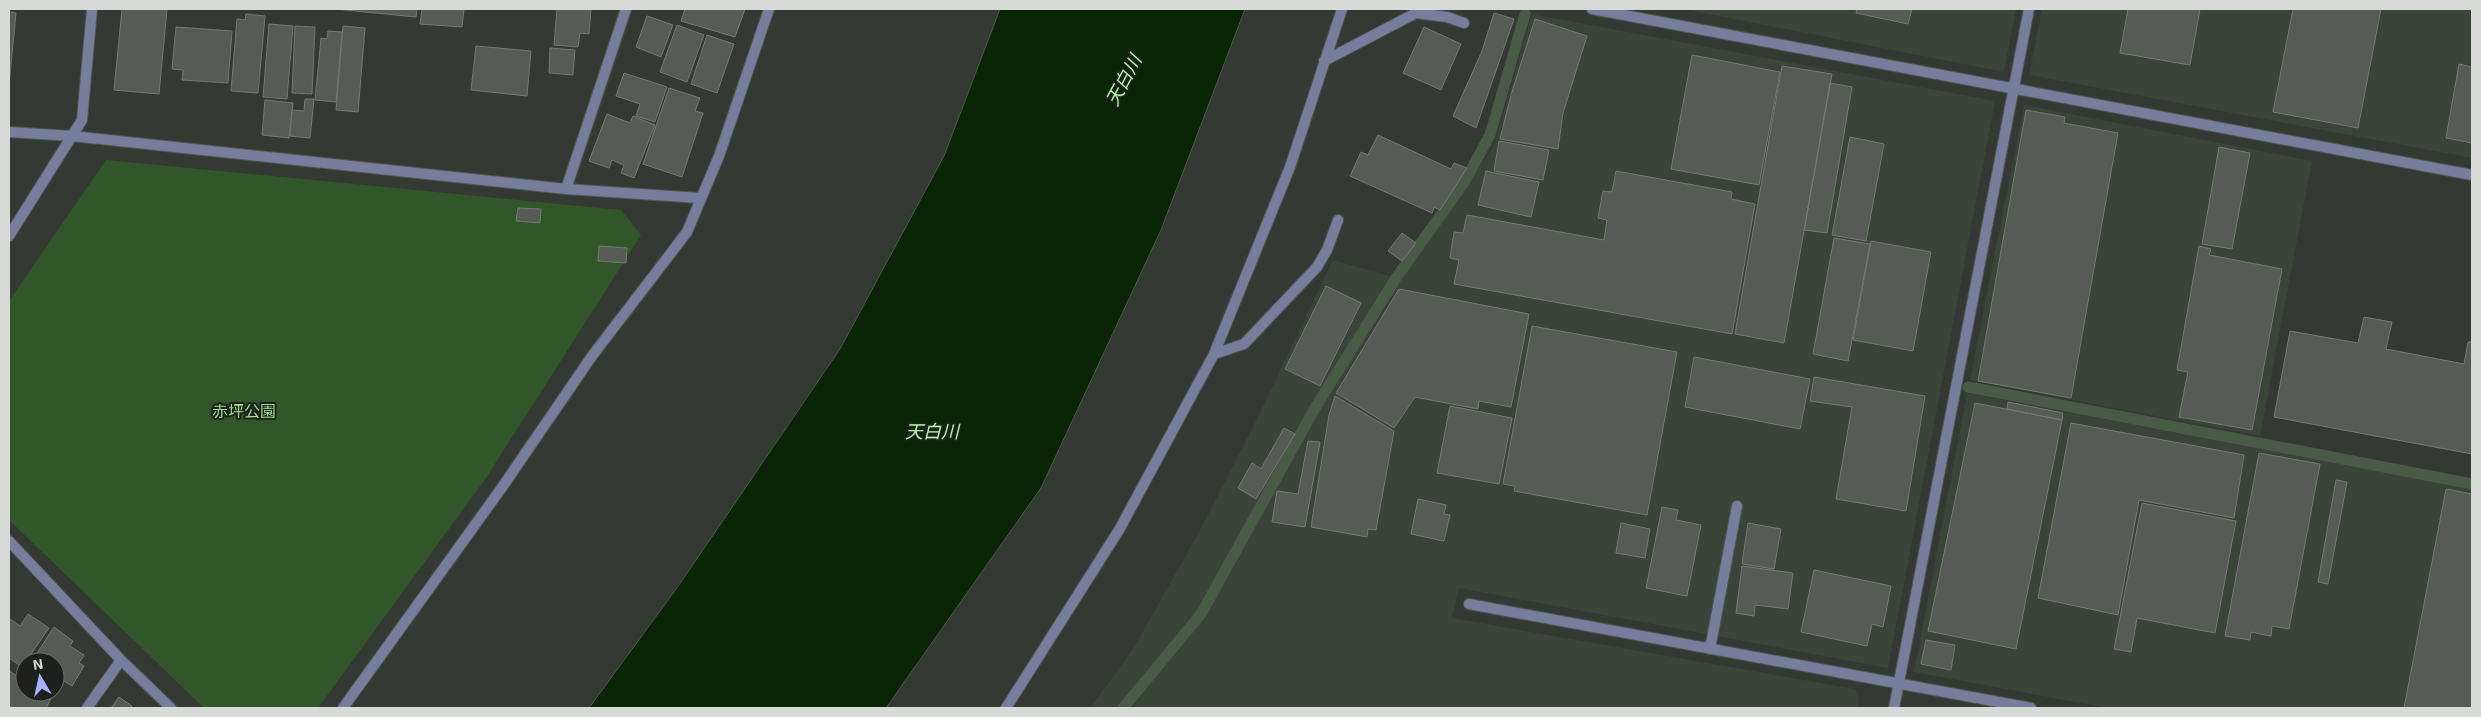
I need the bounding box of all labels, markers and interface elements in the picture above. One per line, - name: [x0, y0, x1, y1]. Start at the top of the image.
- water label: 天白川: [1101, 49, 1146, 109]
- park label: 赤坪公園: [212, 401, 276, 420]
- water label: 天白川: [905, 420, 961, 442]
- north arrow: [15, 652, 65, 702]
- text: N: [32, 654, 44, 673]

